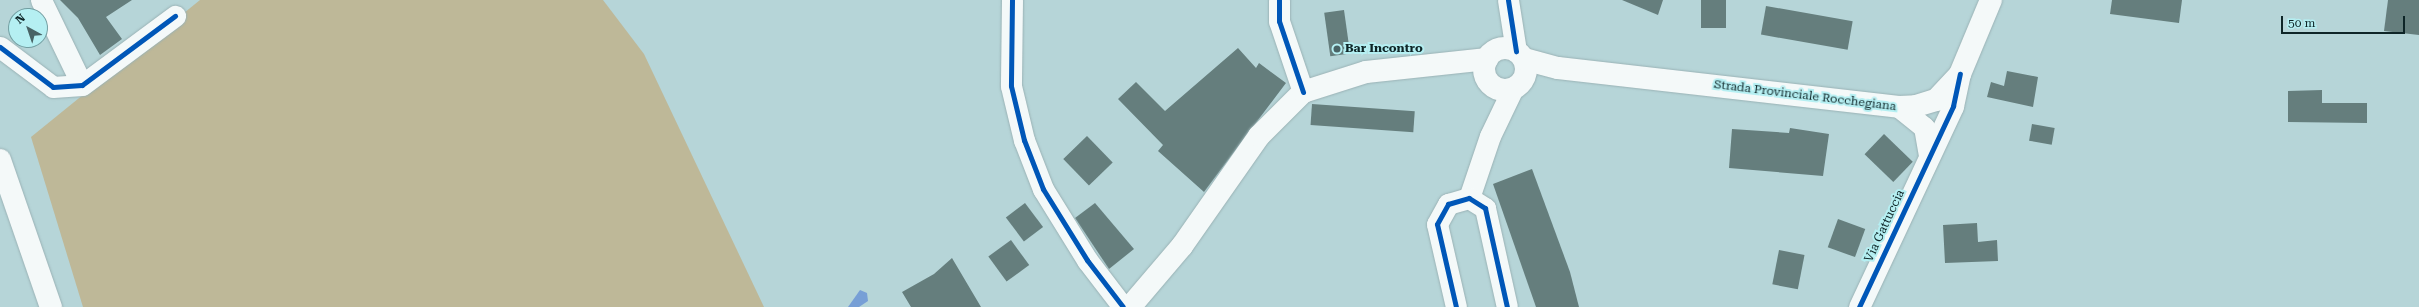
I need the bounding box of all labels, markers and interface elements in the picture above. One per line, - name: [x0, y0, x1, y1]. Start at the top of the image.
- north arrow: [8, 8, 48, 48]
- scale bar: [2283, 8, 2407, 34]
- text: N: [13, 11, 28, 27]
- text: 50 m: [2288, 16, 2315, 30]
- place label: Bar Incontro: [1345, 42, 1423, 56]
- marker: Bar Incontro: [1332, 44, 1342, 54]
- street label: Strada Provinciale Rocchegiana: [1713, 78, 1897, 114]
- street label: Via Gattuccia: [1862, 188, 1908, 264]

